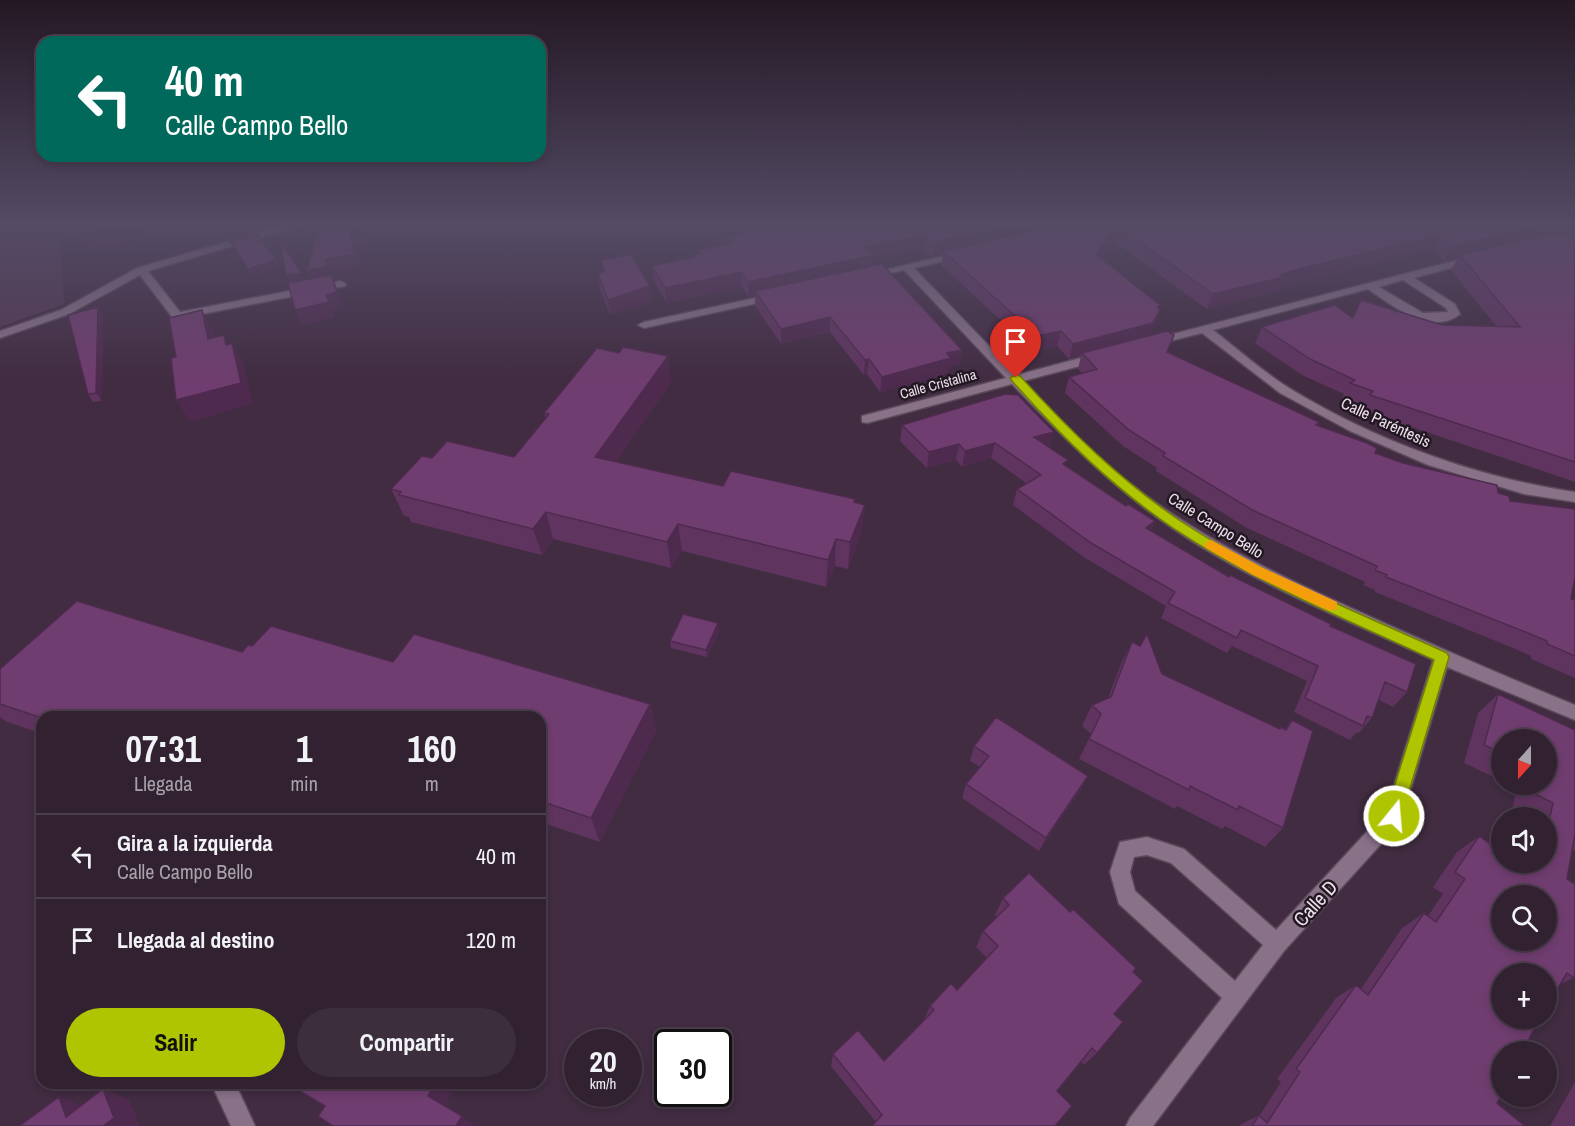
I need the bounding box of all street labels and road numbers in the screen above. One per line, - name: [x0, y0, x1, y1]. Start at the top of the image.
- street label: Calle Cristalina: [898, 365, 979, 403]
- street label: Calle Paréntesis: [1338, 392, 1434, 452]
- street label: Calle Campo Bello: [1164, 487, 1268, 563]
- street label: Calle D: [1287, 874, 1343, 932]

